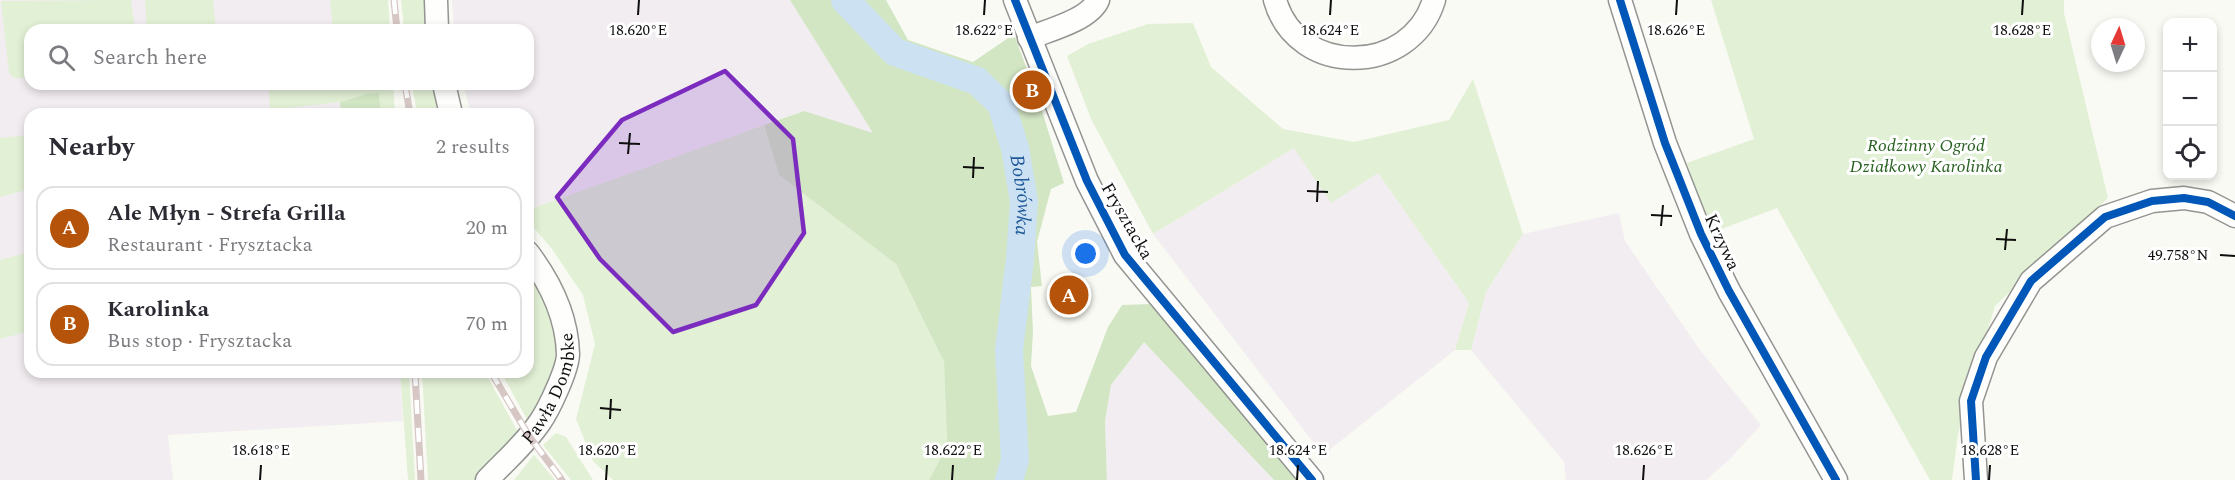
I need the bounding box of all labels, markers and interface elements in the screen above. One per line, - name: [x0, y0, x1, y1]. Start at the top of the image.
- north arrow: [2091, 18, 2145, 72]
- map controls: [2163, 18, 2217, 180]
- button: +: [2163, 18, 2217, 72]
- text: 18.620°E: [609, 19, 667, 42]
- text: 18.622°E: [955, 19, 1013, 42]
- text: 18.624°E: [1301, 19, 1359, 42]
- text: 18.626°E: [1647, 19, 1705, 42]
- text: 18.628°E: [1993, 19, 2051, 42]
- search box: [24, 24, 534, 90]
- icon: search: [45, 41, 78, 74]
- text: Search here: [93, 41, 207, 74]
- pin: B: [1012, 68, 1052, 112]
- button: −: [2163, 72, 2217, 126]
- button: locate: [2163, 126, 2217, 180]
- text: Nearby: [48, 127, 134, 167]
- text: 2 results: [436, 132, 510, 162]
- park label: Rodzinny Ogród Działkowy Karolinka: [1849, 132, 2003, 180]
- water label: Bobrówka: [1001, 152, 1039, 236]
- street label: Frysztacka: [1094, 177, 1160, 265]
- text: Ale Młyn - Strefa Grilla: [107, 197, 346, 230]
- street label: Krzywa: [1697, 209, 1747, 275]
- text: A: [62, 213, 77, 243]
- text: 20 m: [466, 213, 508, 243]
- text: Restaurant · Frysztacka: [107, 230, 312, 260]
- your location: [1071, 239, 1100, 268]
- text: 49.758°N: [2148, 244, 2208, 267]
- pin: A: [1050, 272, 1088, 318]
- text: Karolinka: [107, 293, 209, 326]
- text: B: [62, 309, 77, 339]
- text: 70 m: [466, 309, 508, 339]
- text: Bus stop · Frysztacka: [107, 326, 292, 356]
- street label: Pawła Dombke: [515, 331, 582, 450]
- text: 18.618°E: [232, 439, 290, 462]
- text: 18.620°E: [578, 439, 636, 462]
- text: 18.622°E: [924, 439, 982, 462]
- text: 18.624°E: [1269, 439, 1327, 462]
- text: 18.626°E: [1615, 439, 1673, 462]
- text: 18.628°E: [1961, 439, 2019, 462]

